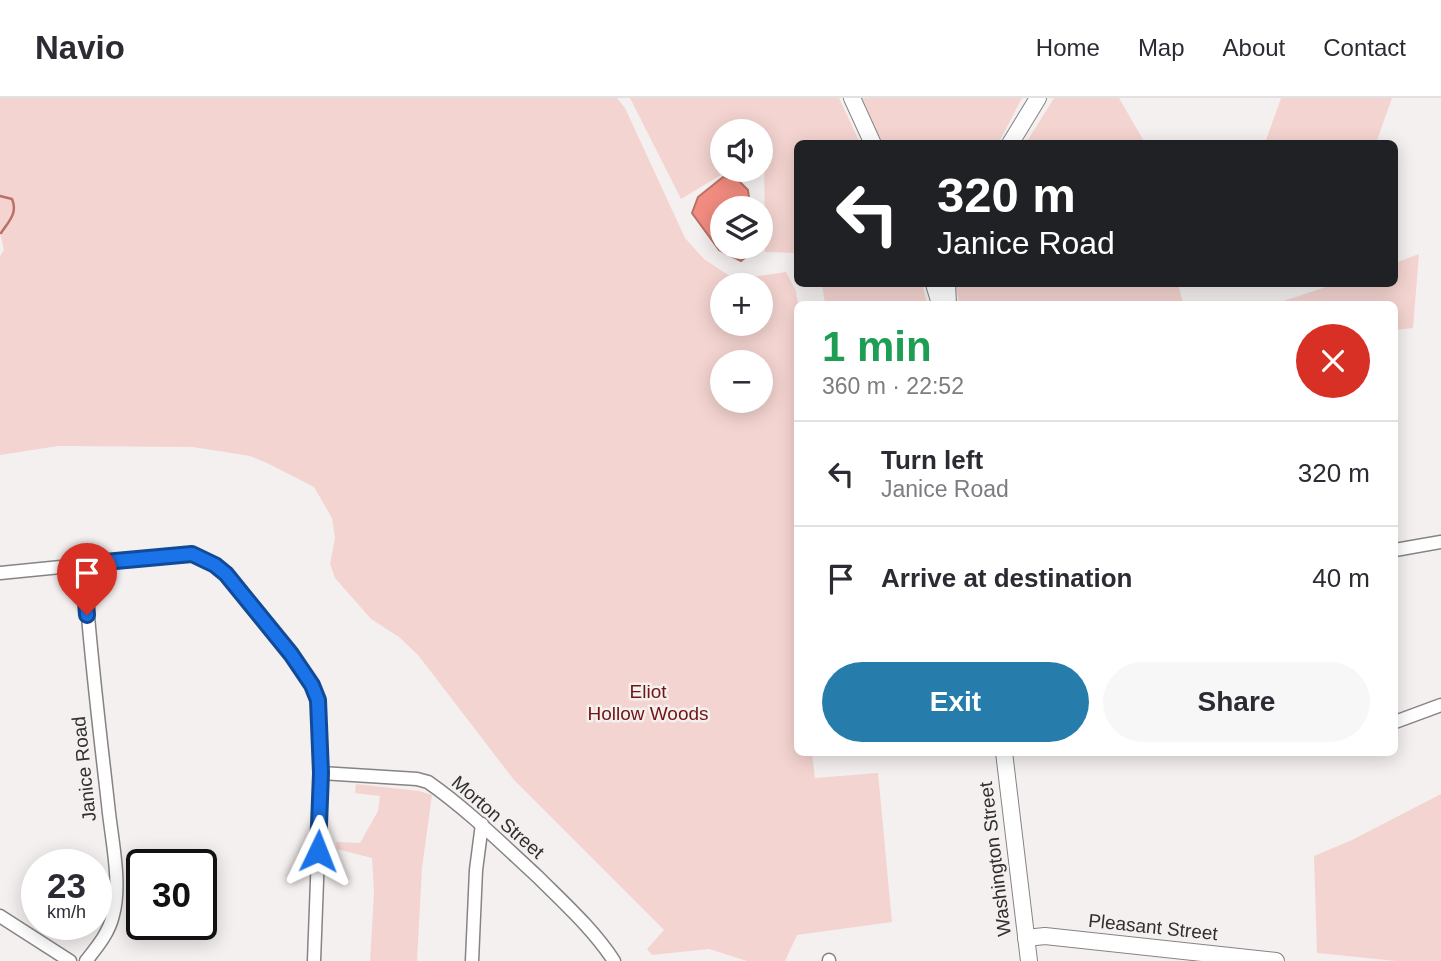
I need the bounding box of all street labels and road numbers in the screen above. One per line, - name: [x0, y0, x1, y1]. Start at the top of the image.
- street label: Janice Road: [68, 715, 100, 823]
- street label: Morton Street: [448, 771, 549, 863]
- street label: Washington Street: [975, 780, 1015, 938]
- street label: Pleasant Street: [1087, 910, 1219, 944]

